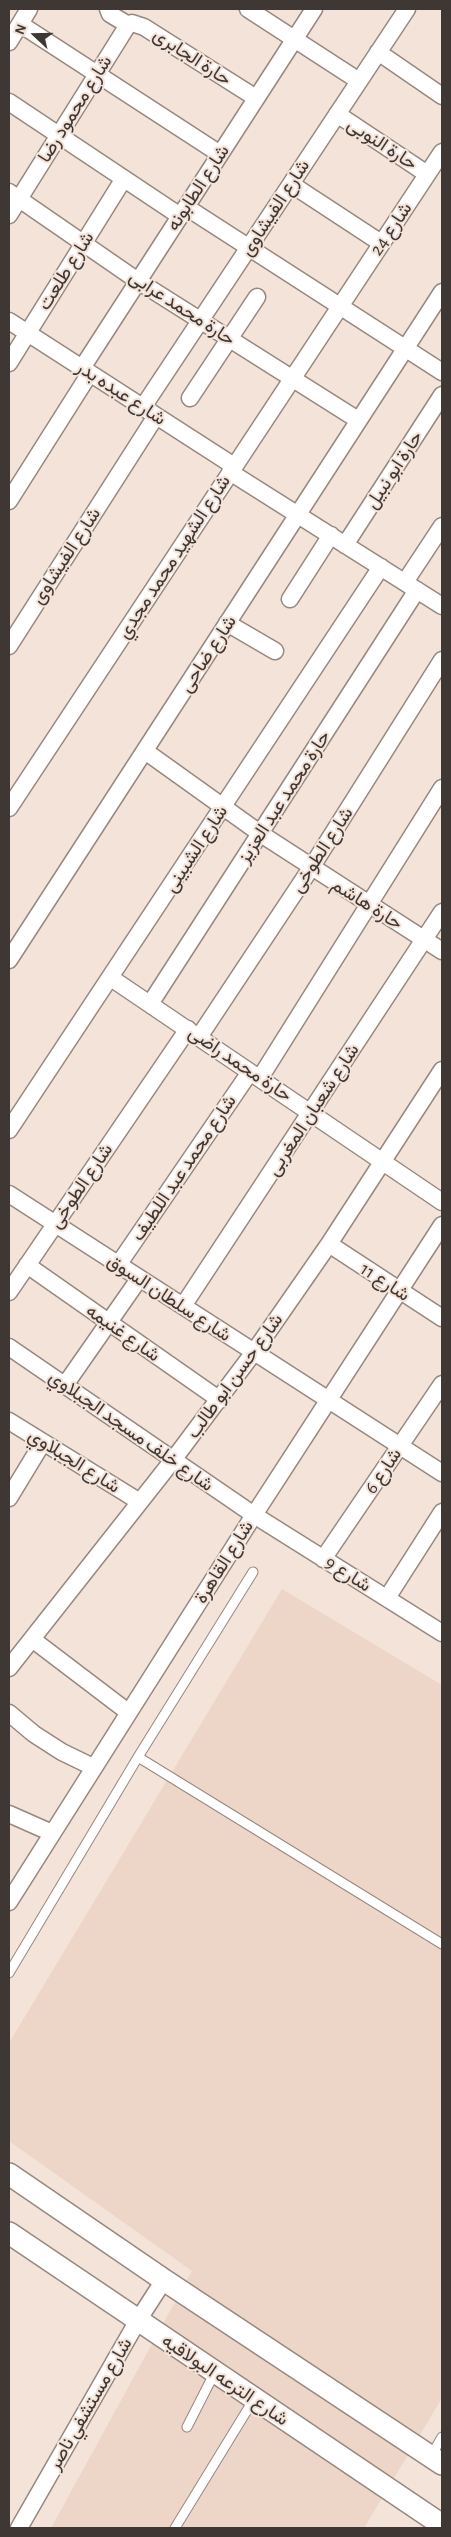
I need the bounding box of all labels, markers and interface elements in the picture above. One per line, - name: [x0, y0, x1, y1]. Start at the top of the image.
- north arrow: [10, 10, 60, 60]
- text: N: [13, 23, 29, 37]
- street label: حارة الجابرى: [149, 23, 235, 91]
- street label: شارع محمود رضا: [33, 51, 117, 167]
- street label: حارة النوبى: [343, 113, 421, 175]
- street label: شارع الطابونه: [162, 141, 234, 235]
- street label: شارع الفيشاوى: [235, 155, 315, 261]
- street label: شارع 24: [365, 198, 417, 260]
- street label: شارع طلعت: [33, 228, 99, 314]
- street label: حارة محمد عرابى: [125, 265, 239, 351]
- street label: شارع عبده بدر: [72, 356, 170, 430]
- street label: حارة ابو نبيل: [360, 427, 428, 513]
- street label: شارع الشهيد محمد مجدي: [113, 471, 235, 643]
- street label: شارع الفيشاوى: [26, 503, 106, 609]
- street label: شارع ضاحى: [175, 611, 241, 697]
- street label: حارة محمد عبد العزيز: [233, 726, 335, 868]
- street label: شارع الشبينى: [159, 801, 233, 897]
- street label: شارع الطوخى: [286, 803, 358, 897]
- street label: حارة هاشم: [327, 873, 407, 935]
- street label: حارة محمد راضى: [184, 1021, 296, 1107]
- street label: شارع شعبان المغربى: [262, 1040, 364, 1180]
- street label: شارع محمد عبد اللطيف: [127, 1091, 241, 1245]
- street label: شارع الطوخى: [44, 1139, 118, 1233]
- street label: شارع سلطان السوق: [103, 1249, 235, 1347]
- street label: شارع 11: [356, 1258, 414, 1306]
- street label: شارع غنيمه: [82, 1299, 164, 1367]
- street label: شارع حسن ابو طالب: [182, 1309, 288, 1443]
- street label: شارع خلف مسجد الجبلاوي: [44, 1365, 218, 1497]
- street label: شارع الجبلاوي: [24, 1424, 124, 1498]
- street label: شارع 6: [359, 1444, 407, 1498]
- street label: شارع القاهرة: [190, 1516, 258, 1608]
- street label: شارع 9: [321, 1551, 375, 1597]
- street label: شارع الترعه البولاقيه: [157, 2329, 293, 2431]
- street label: شارع مستشفي ناصر: [43, 2334, 137, 2474]

